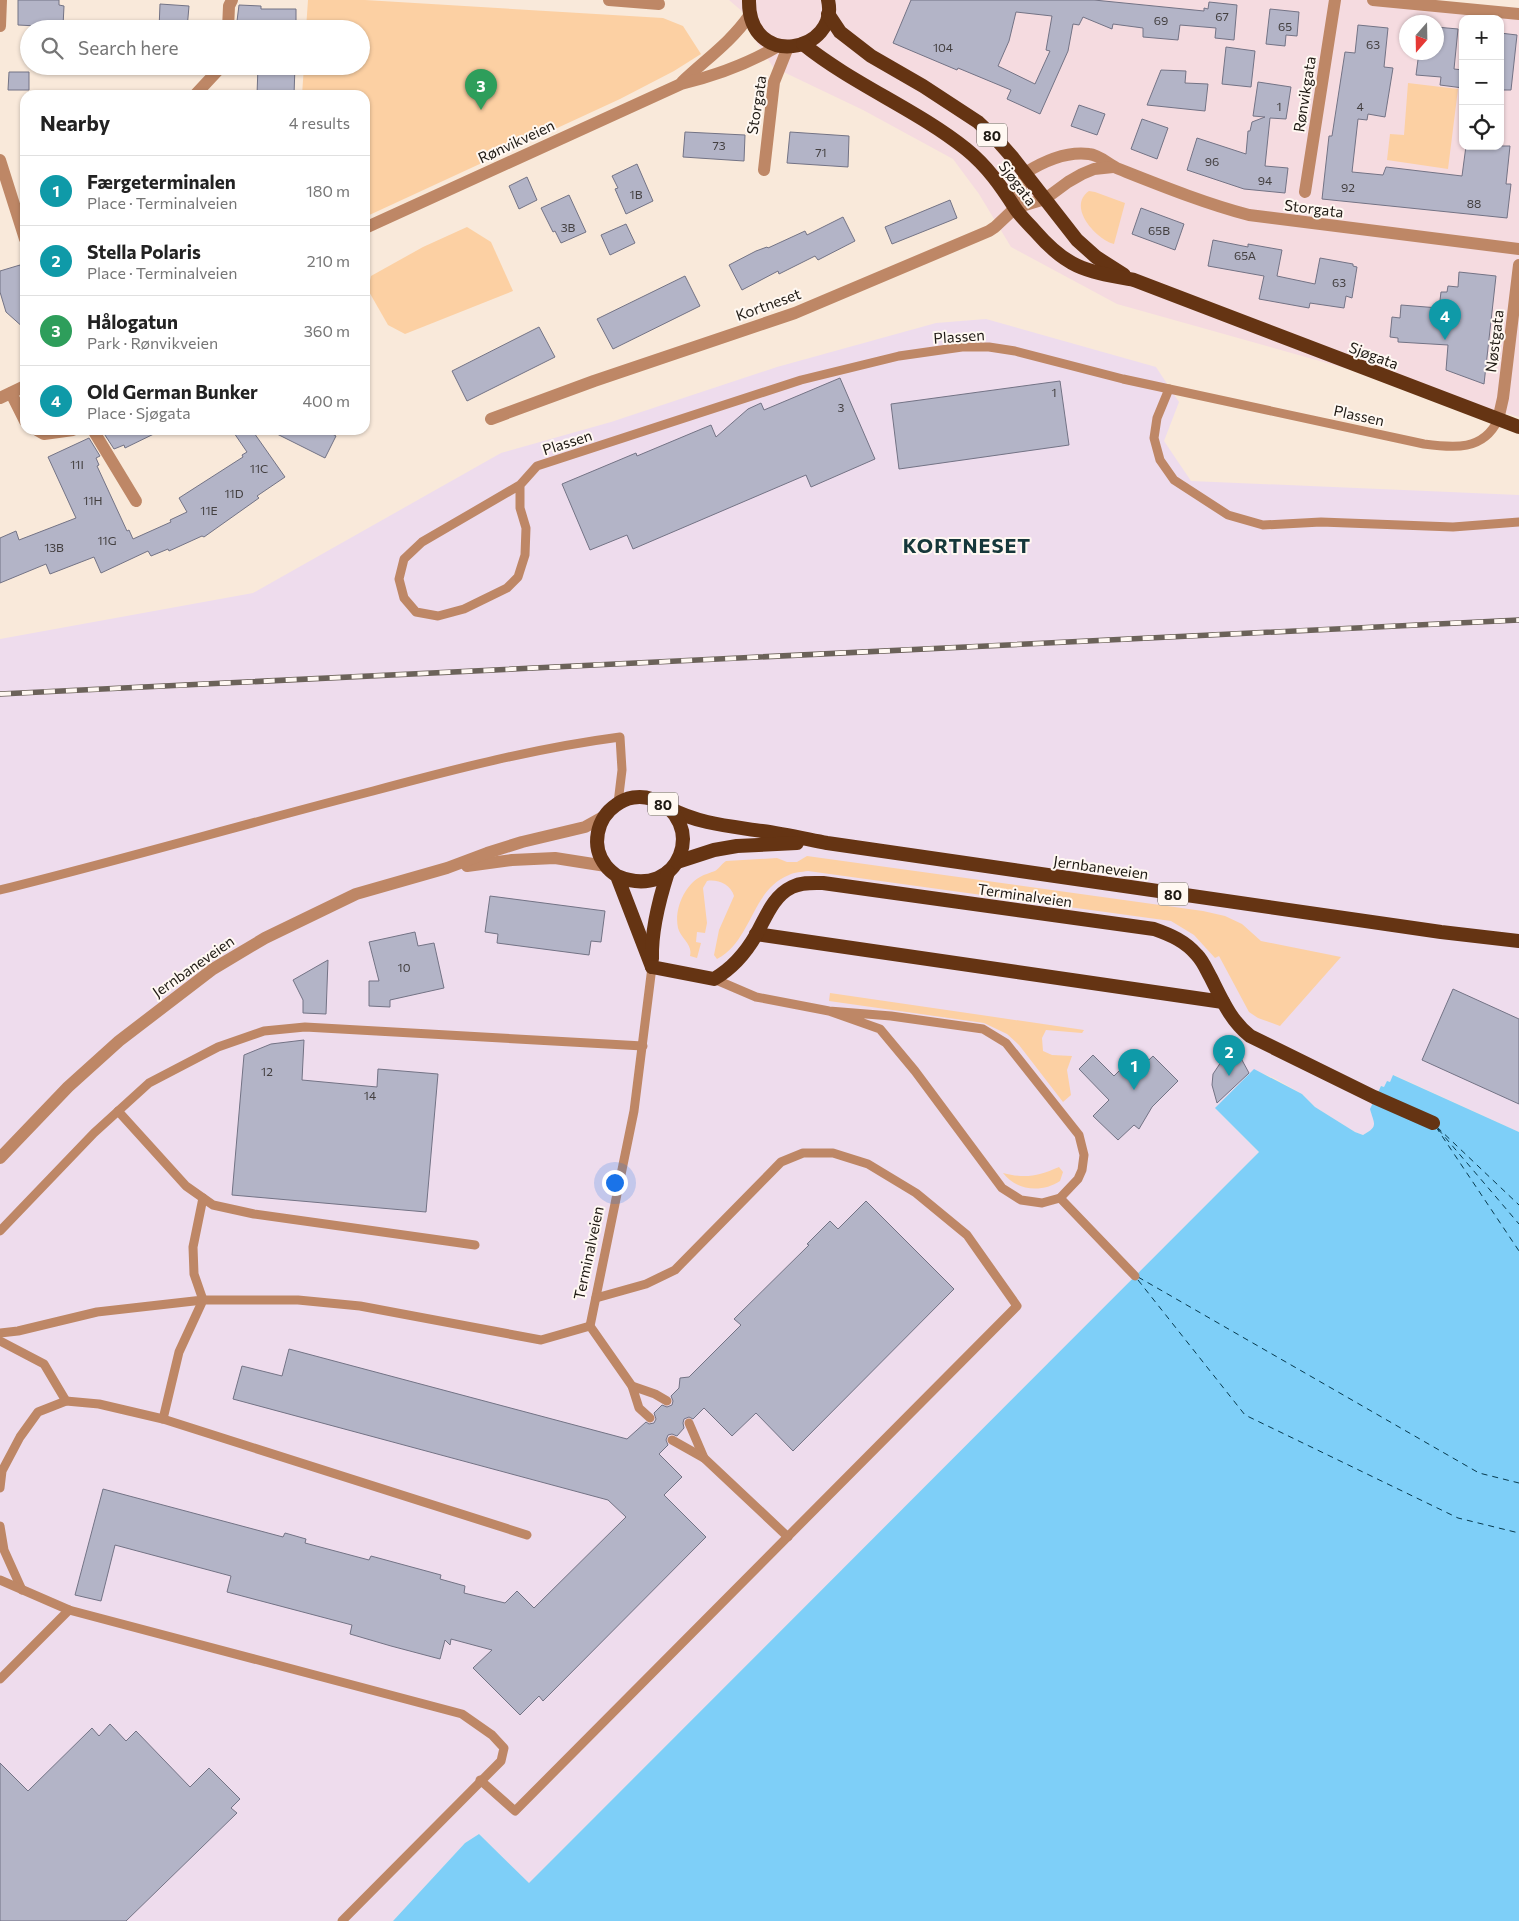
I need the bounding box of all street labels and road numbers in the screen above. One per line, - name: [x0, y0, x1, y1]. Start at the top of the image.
- street label: Rønvikgata: [1289, 55, 1319, 133]
- street label: Storgata: [742, 74, 770, 136]
- street label: Rønvikveien: [475, 115, 557, 167]
- road number: 80: [977, 124, 1007, 146]
- street label: Sjøgata: [995, 157, 1041, 209]
- street label: Storgata: [1283, 195, 1345, 221]
- street label: Kortneset: [733, 284, 803, 324]
- street label: Nøstgata: [1481, 309, 1507, 373]
- street label: Plassen: [933, 325, 985, 347]
- street label: Sjøgata: [1347, 337, 1401, 373]
- street label: Plassen: [1332, 401, 1386, 429]
- street label: Plassen: [540, 426, 594, 458]
- road number: 80: [648, 792, 678, 816]
- street label: Jernbaneveien: [1052, 851, 1150, 883]
- street label: Terminalveien: [977, 879, 1073, 911]
- road number: 80: [1158, 882, 1188, 906]
- street label: Jernbaneveien: [149, 931, 237, 1001]
- street label: Terminalveien: [569, 1205, 607, 1301]

